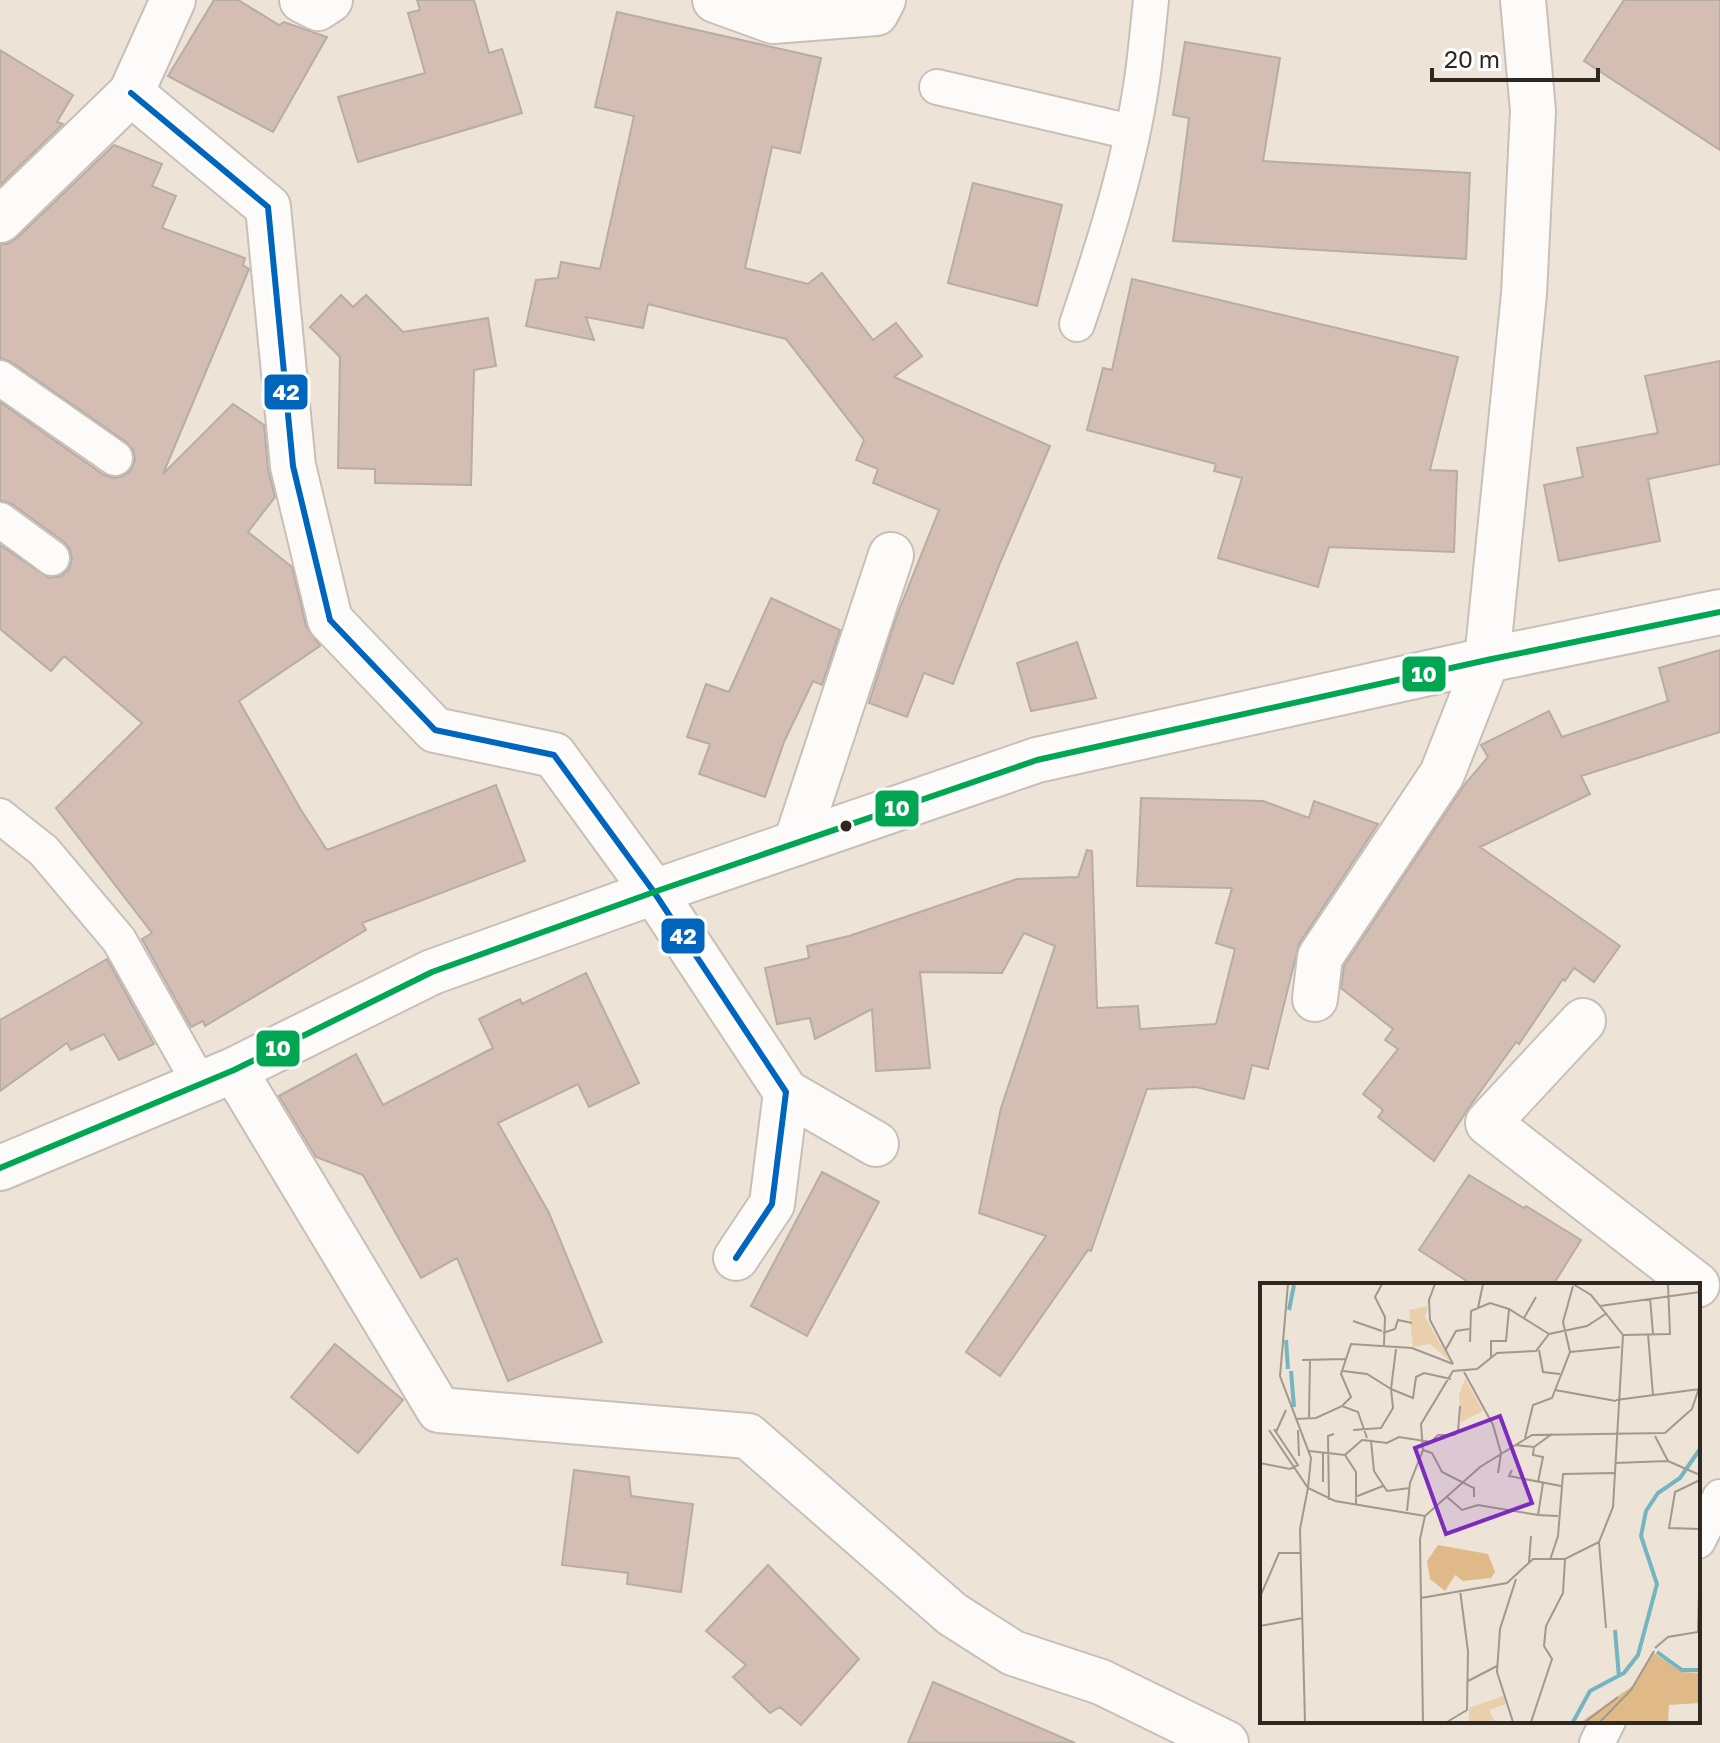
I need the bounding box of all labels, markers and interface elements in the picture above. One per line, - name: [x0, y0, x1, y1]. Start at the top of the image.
- scale bar: [1432, 32, 1598, 82]
- text: 20 m: [1444, 44, 1500, 73]
- line badge: 42: [263, 373, 309, 411]
- text: 42: [272, 378, 300, 405]
- line badge: 10: [1401, 655, 1447, 693]
- text: 10: [1411, 660, 1437, 687]
- line badge: 10: [874, 789, 920, 828]
- text: 10: [884, 794, 910, 821]
- unlabelled marker: [838, 818, 854, 834]
- line badge: 42: [660, 917, 706, 955]
- text: 42: [669, 922, 697, 949]
- line badge: 10: [255, 1029, 301, 1068]
- text: 10: [265, 1034, 291, 1061]
- inset map: [1260, 1283, 1700, 1723]

